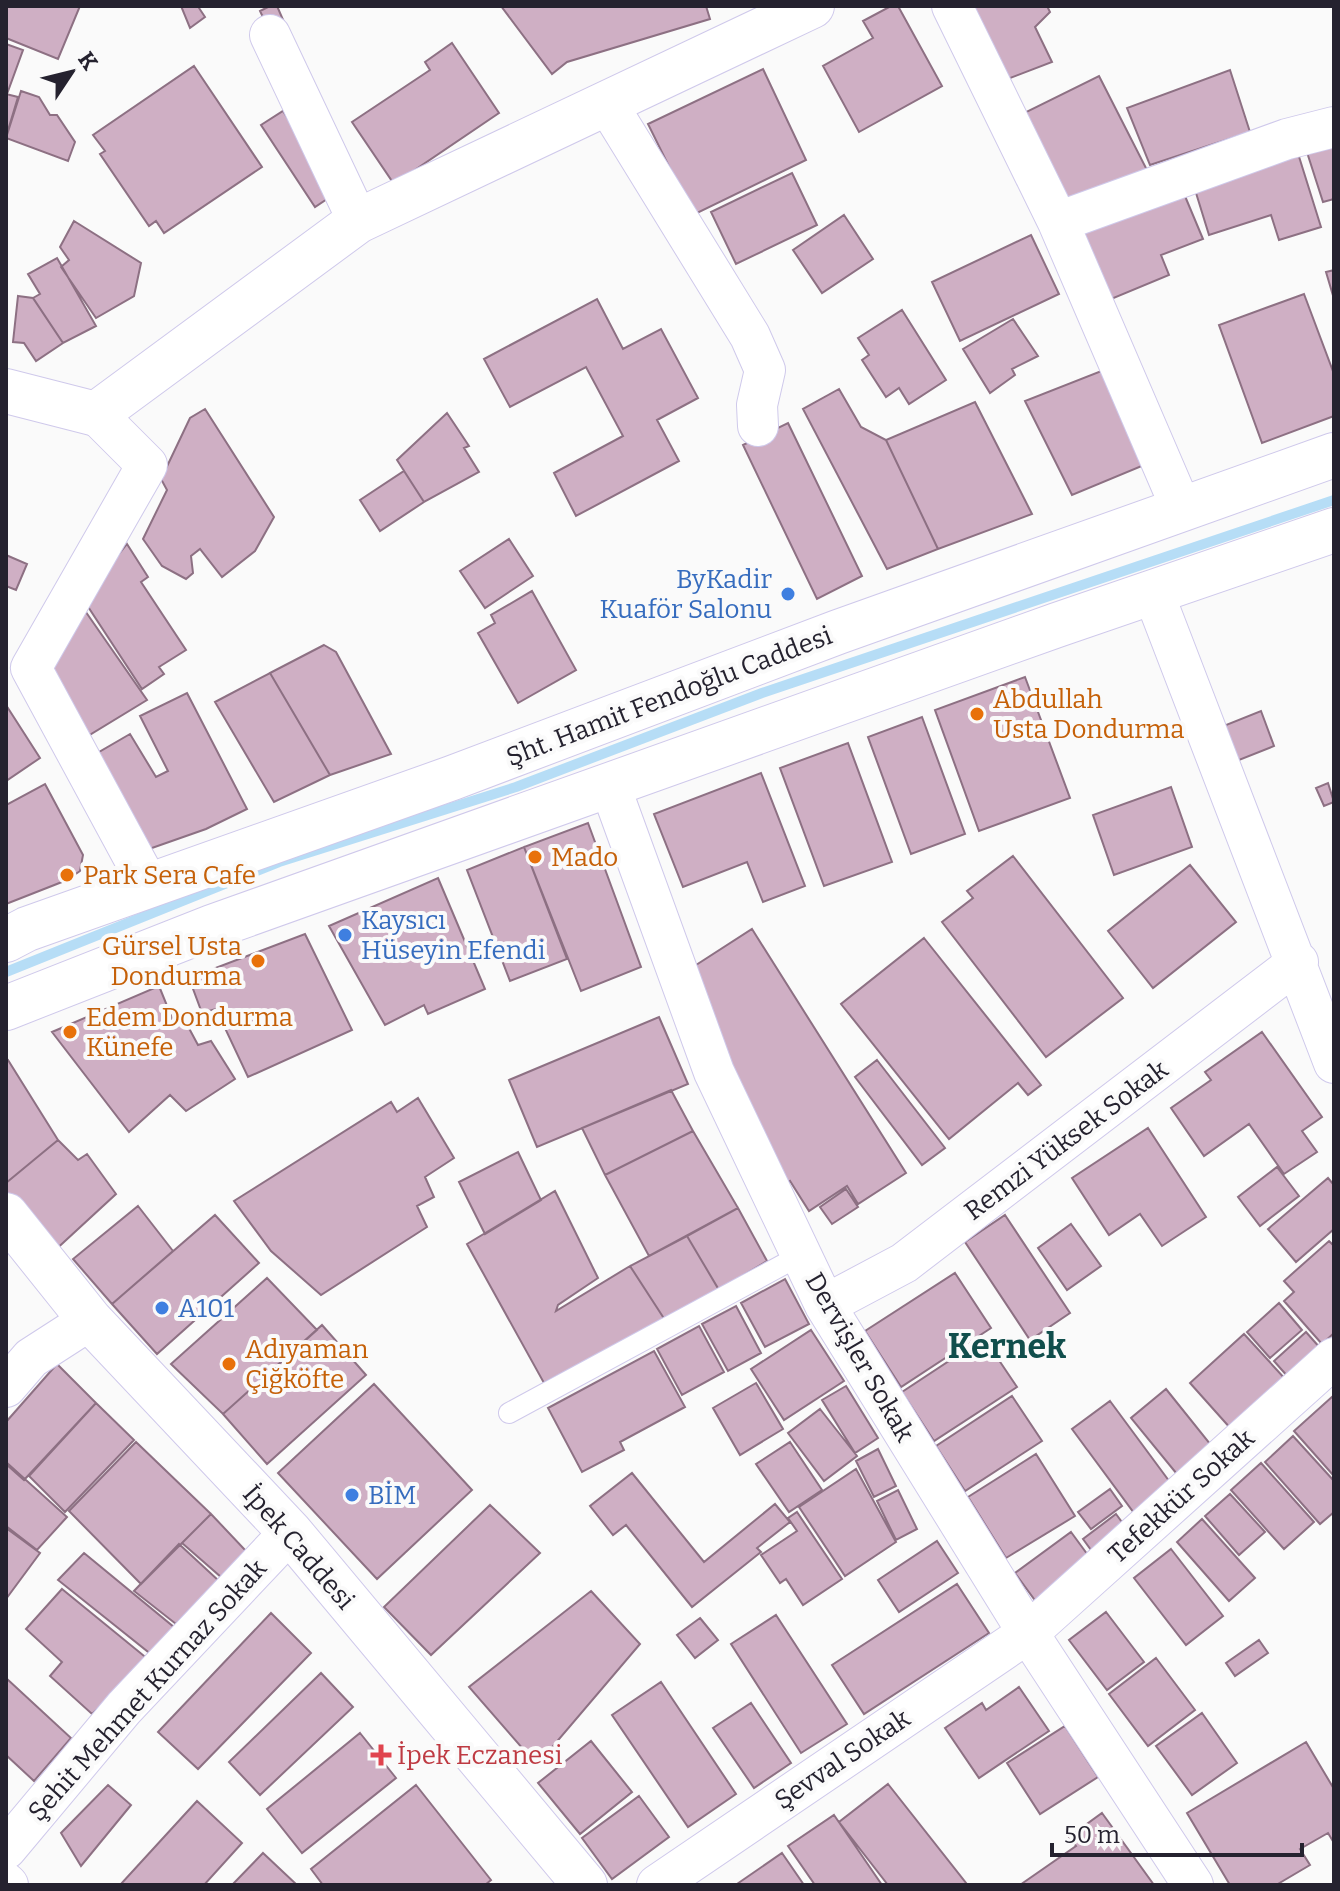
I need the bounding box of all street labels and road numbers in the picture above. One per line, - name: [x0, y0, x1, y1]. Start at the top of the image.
- street label: Şht. Hamit Fendoğlu Caddesi: [502, 620, 837, 773]
- street label: Remzi Yüksek Sokak: [959, 1054, 1174, 1227]
- street label: Dervişler Sokak: [799, 1267, 921, 1447]
- street label: Tefekkür Sokak: [1102, 1423, 1261, 1570]
- street label: İpek Caddesi: [236, 1479, 361, 1616]
- street label: Şehit Mehmet Kurnaz Sokak: [22, 1553, 273, 1827]
- street label: Şevval Sokak: [769, 1703, 916, 1816]

